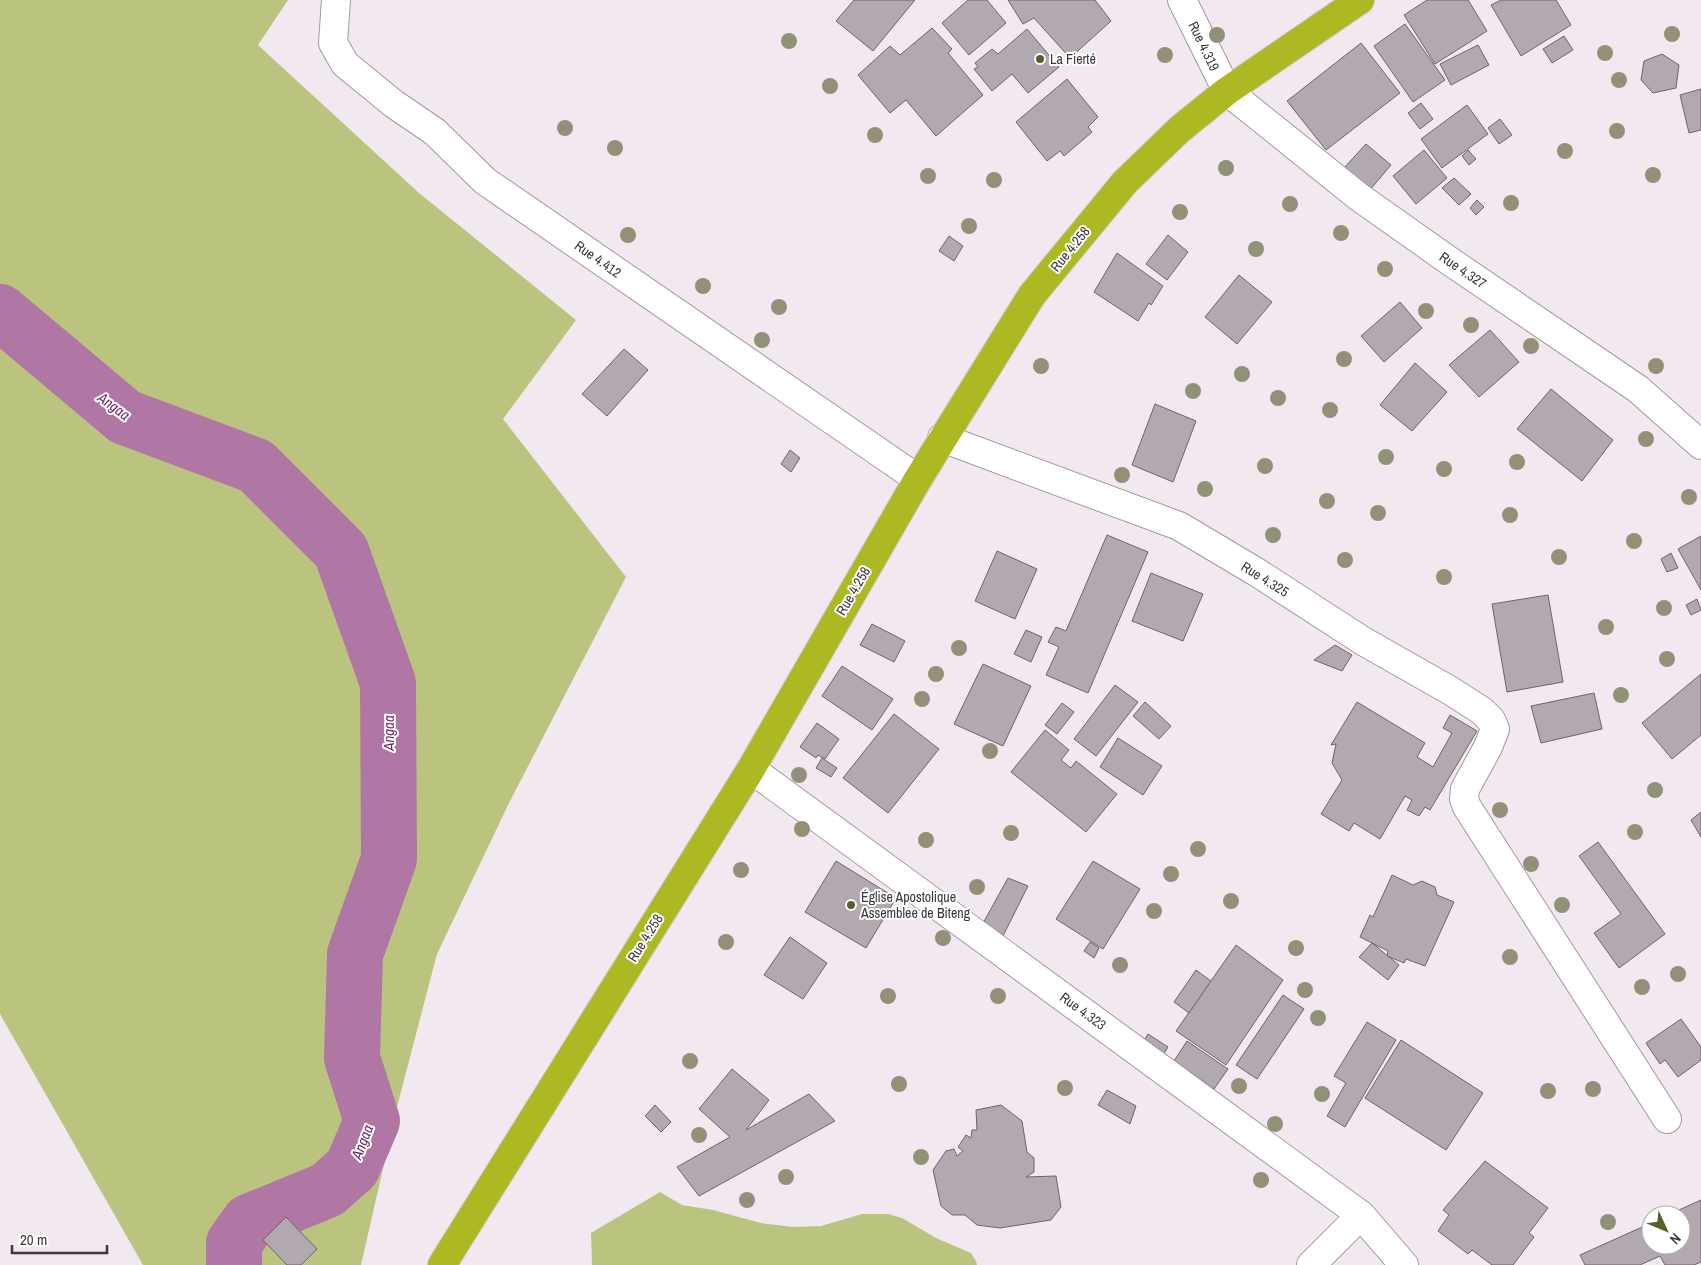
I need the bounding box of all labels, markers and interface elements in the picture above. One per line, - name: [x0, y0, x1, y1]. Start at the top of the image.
- street label: Rue 4.319: [1184, 18, 1224, 74]
- place label: La Fierté: [1050, 50, 1096, 68]
- marker: La Fierté: [1034, 53, 1046, 65]
- street label: Rue 4.258: [1046, 223, 1094, 275]
- street label: Rue 4.412: [571, 236, 625, 282]
- street label: Rue 4.327: [1436, 248, 1490, 292]
- water label: Angaa: [93, 386, 135, 425]
- street label: Rue 4.325: [1238, 557, 1292, 601]
- street label: Rue 4.258: [832, 564, 874, 618]
- water label: Angaa: [378, 715, 399, 752]
- place label: Église Apostolique Assemblee de Biteng: [860, 888, 971, 922]
- marker: Église Apostolique Assemblee de Biteng: [845, 899, 857, 911]
- street label: Rue 4.258: [623, 911, 667, 965]
- street label: Rue 4.323: [1056, 988, 1110, 1034]
- water label: Angaa: [345, 1121, 378, 1163]
- north arrow: [1641, 1205, 1691, 1255]
- scale bar: [12, 1222, 108, 1254]
- text: 20 m: [20, 1229, 47, 1250]
- text: N: [1666, 1230, 1685, 1248]

